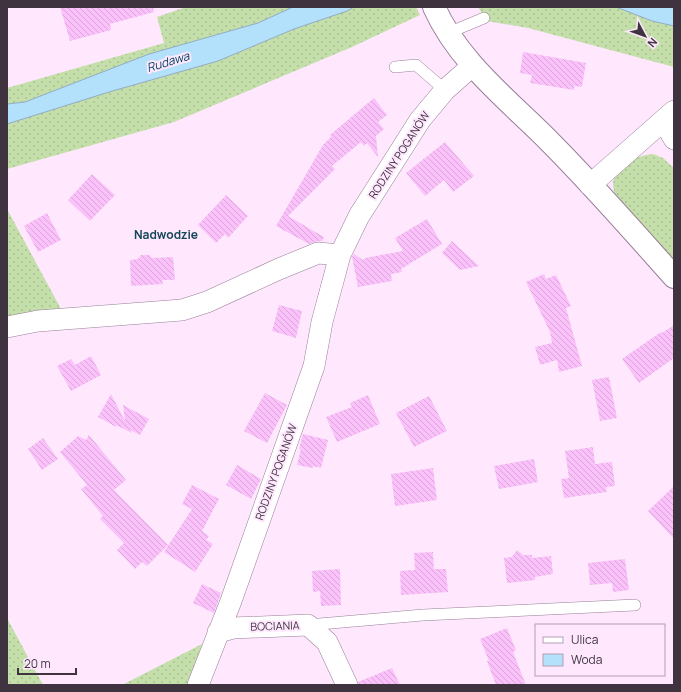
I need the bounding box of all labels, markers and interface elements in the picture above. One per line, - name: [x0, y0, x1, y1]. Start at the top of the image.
- north arrow: [625, 16, 665, 56]
- text: N: [645, 35, 661, 51]
- water label: Rudawa: [144, 47, 193, 76]
- street label: RODZINY POGANÓW: [365, 108, 433, 201]
- district label: Nadwodzie: [134, 226, 198, 243]
- street label: RODZINY POGANÓW: [251, 421, 300, 522]
- street label: BOCIANIA: [250, 617, 300, 634]
- legend: [535, 624, 665, 676]
- text: Ulica: [571, 631, 598, 648]
- scale bar: [18, 650, 76, 676]
- text: Woda: [571, 651, 602, 668]
- text: 20 m: [24, 655, 51, 672]

